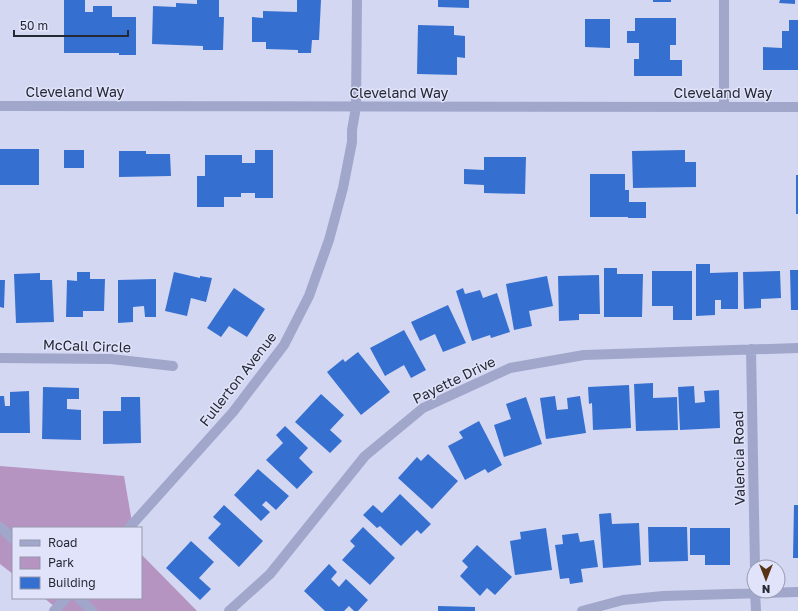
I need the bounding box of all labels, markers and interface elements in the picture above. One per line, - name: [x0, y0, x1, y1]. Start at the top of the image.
- scale bar: [14, 12, 128, 38]
- text: 50 m: [20, 18, 48, 33]
- street label: Cleveland Way: [26, 83, 125, 100]
- street label: Cleveland Way: [350, 84, 449, 101]
- street label: Cleveland Way: [674, 84, 773, 101]
- street label: Fullerton Avenue: [196, 328, 280, 429]
- street label: McCall Circle: [43, 335, 131, 356]
- street label: Payette Drive: [410, 352, 498, 407]
- street label: Valencia Road: [729, 411, 748, 505]
- legend: [12, 527, 142, 599]
- text: Road: [48, 535, 77, 550]
- text: Park: [48, 555, 74, 570]
- north arrow: [746, 559, 786, 599]
- text: Building: [48, 575, 96, 590]
- text: N: [762, 583, 770, 596]

